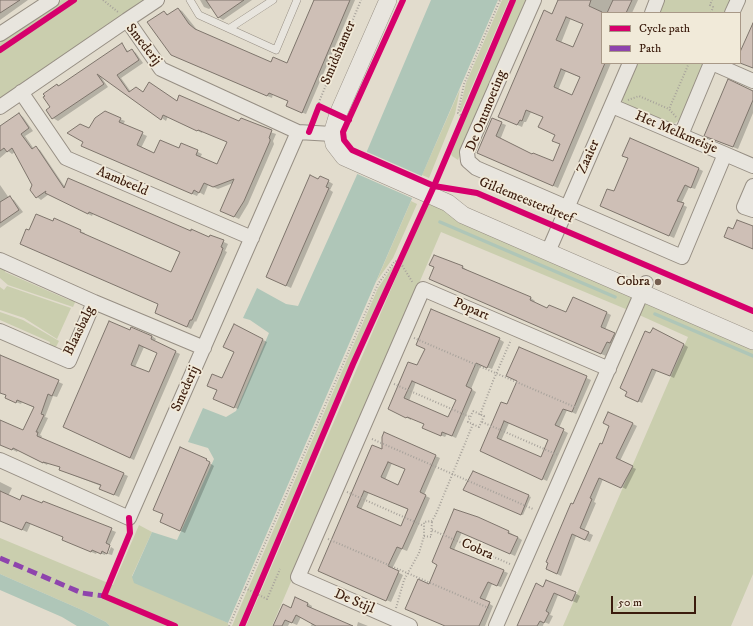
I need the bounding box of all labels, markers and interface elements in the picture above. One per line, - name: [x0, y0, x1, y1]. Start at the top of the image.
- legend: [601, 12, 741, 64]
- street label: Smidshamer: [318, 18, 360, 88]
- street label: Smederij: [121, 21, 165, 69]
- text: Cycle path: [639, 21, 690, 36]
- text: Path: [639, 41, 661, 56]
- street label: De Ontmoeting: [463, 68, 511, 154]
- street label: Het Melkmeisje: [632, 108, 720, 158]
- street label: Zaaier: [574, 137, 604, 177]
- street label: Aambeeld: [94, 164, 150, 200]
- street label: Gildemeesterdreef: [476, 174, 576, 228]
- place label: Cobra: [616, 274, 650, 290]
- marker: Cobra: [653, 277, 663, 287]
- street label: Popart: [451, 295, 491, 325]
- street label: Blaasbalg: [61, 303, 99, 359]
- street label: Smederij: [168, 363, 204, 415]
- street label: Cobra: [458, 535, 496, 565]
- street label: De Stijl: [331, 586, 377, 618]
- scale bar: [613, 588, 698, 614]
- text: 50 m: [618, 595, 642, 610]

